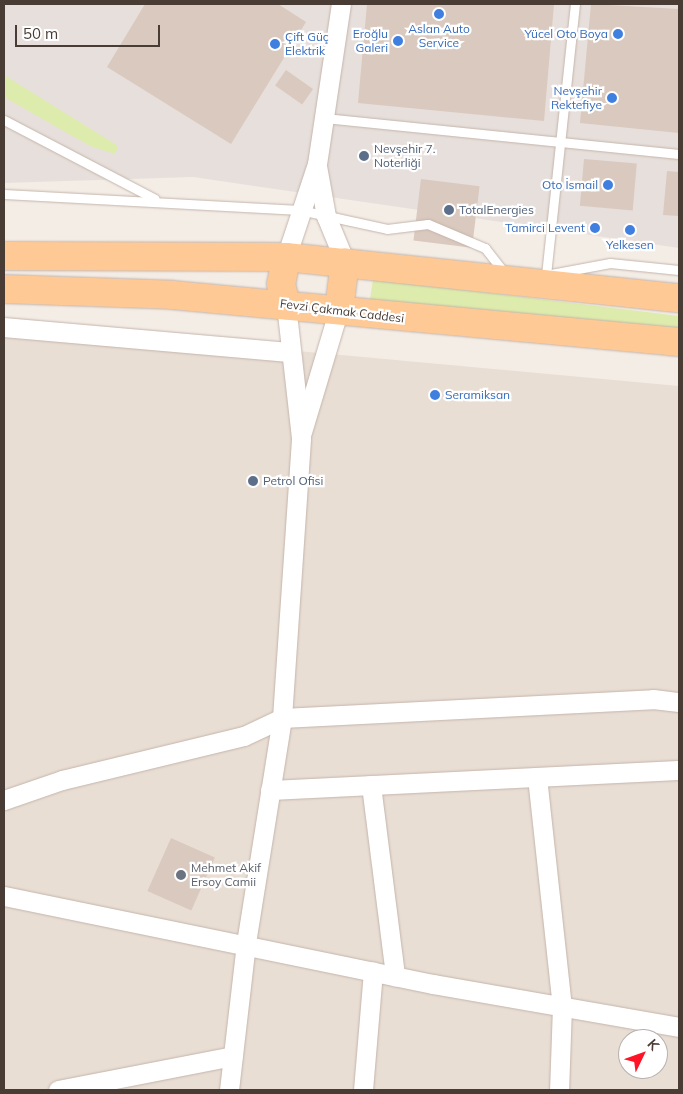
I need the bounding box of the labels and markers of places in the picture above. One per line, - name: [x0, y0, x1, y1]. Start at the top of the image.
- marker: Aslan Auto Service: [433, 8, 445, 20]
- place label: Aslan Auto Service: [408, 22, 470, 50]
- place label: Eroğlu Galeri: [353, 27, 388, 55]
- place label: Yücel Oto Boya: [525, 27, 608, 41]
- marker: Yücel Oto Boya: [612, 28, 624, 40]
- place label: Çift Güç Elektrik: [285, 30, 329, 58]
- marker: Eroğlu Galeri: [392, 35, 404, 47]
- marker: Çift Güç Elektrik: [269, 38, 281, 50]
- place label: Nevşehir Rektefiye: [551, 84, 602, 112]
- marker: Nevşehir Rektefiye: [606, 92, 618, 104]
- place label: Nevşehir 7. Noterliği: [374, 142, 435, 170]
- marker: Nevşehir 7. Noterliği: [358, 150, 370, 162]
- place label: Oto İsmail: [542, 178, 598, 192]
- marker: Oto İsmail: [602, 179, 614, 191]
- place label: TotalEnergies: [459, 203, 534, 217]
- marker: TotalEnergies: [443, 204, 455, 216]
- place label: Tamirci Levent: [505, 221, 585, 235]
- marker: Tamirci Levent: [589, 222, 601, 234]
- marker: Yelkesen: [624, 224, 636, 236]
- place label: Yelkesen: [606, 238, 654, 252]
- place label: Seramiksan: [445, 388, 510, 402]
- marker: Seramiksan: [429, 389, 441, 401]
- place label: Petrol Ofisi: [263, 474, 323, 488]
- marker: Petrol Ofisi: [247, 475, 259, 487]
- place label: Mehmet Akif Ersoy Camii: [191, 861, 261, 889]
- marker: Mehmet Akif Ersoy Camii: [175, 869, 187, 881]

